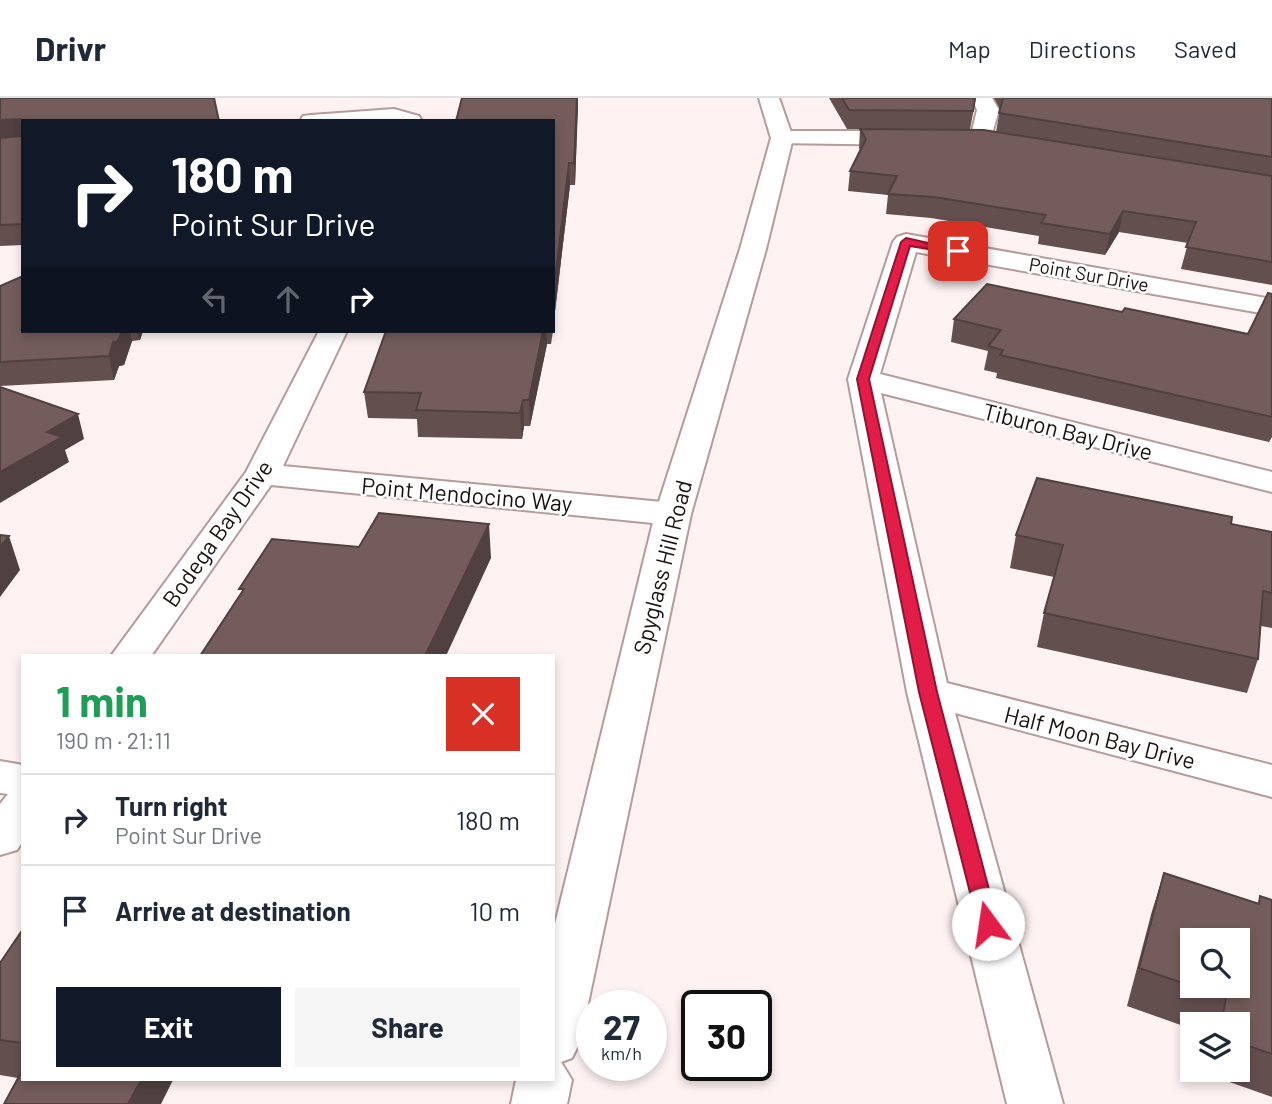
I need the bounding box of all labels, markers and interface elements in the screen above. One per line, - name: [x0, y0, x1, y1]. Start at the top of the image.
- text: Drivr: [35, 28, 106, 68]
- text: Map: [948, 34, 991, 63]
- text: Directions: [1029, 34, 1136, 63]
- text: Saved: [1174, 34, 1237, 63]
- text: 180 m: [171, 144, 294, 203]
- icon: right: [56, 147, 147, 238]
- text: Point Sur Drive: [171, 204, 375, 242]
- pin: [928, 221, 988, 281]
- icon: arrive: [939, 232, 977, 270]
- street label: Point Sur Drive: [1027, 252, 1151, 296]
- icon: left: [196, 280, 234, 318]
- icon: ahead: [269, 280, 307, 318]
- icon: right: [342, 280, 380, 318]
- street label: Tiburon Bay Drive: [980, 396, 1156, 466]
- street label: Bodega Bay Drive: [156, 454, 278, 612]
- street label: Point Mendocino Way: [360, 471, 574, 517]
- street label: Spyglass Hill Road: [627, 477, 697, 657]
- text: 1 min: [56, 675, 148, 725]
- button: close: [446, 677, 520, 751]
- street label: Half Moon Bay Drive: [1002, 700, 1198, 774]
- text: 190 m · 21:11: [56, 726, 171, 754]
- text: Turn right: [115, 790, 228, 821]
- icon: right: [56, 801, 94, 839]
- text: 180 m: [456, 804, 520, 835]
- text: Point Sur Drive: [115, 821, 262, 849]
- position arrow: [951, 887, 1025, 961]
- icon: arrive: [56, 892, 94, 930]
- text: Arrive at destination: [115, 895, 351, 926]
- text: 10 m: [470, 895, 520, 926]
- map controls: [1180, 928, 1250, 1082]
- button: search: [1180, 928, 1250, 998]
- button: Exit: [56, 987, 281, 1067]
- button: Share: [295, 987, 520, 1067]
- speed limit sign: 30: [681, 990, 772, 1081]
- text: 27: [603, 1005, 640, 1047]
- button: layers: [1180, 1012, 1250, 1082]
- text: km/h: [601, 1042, 642, 1064]

